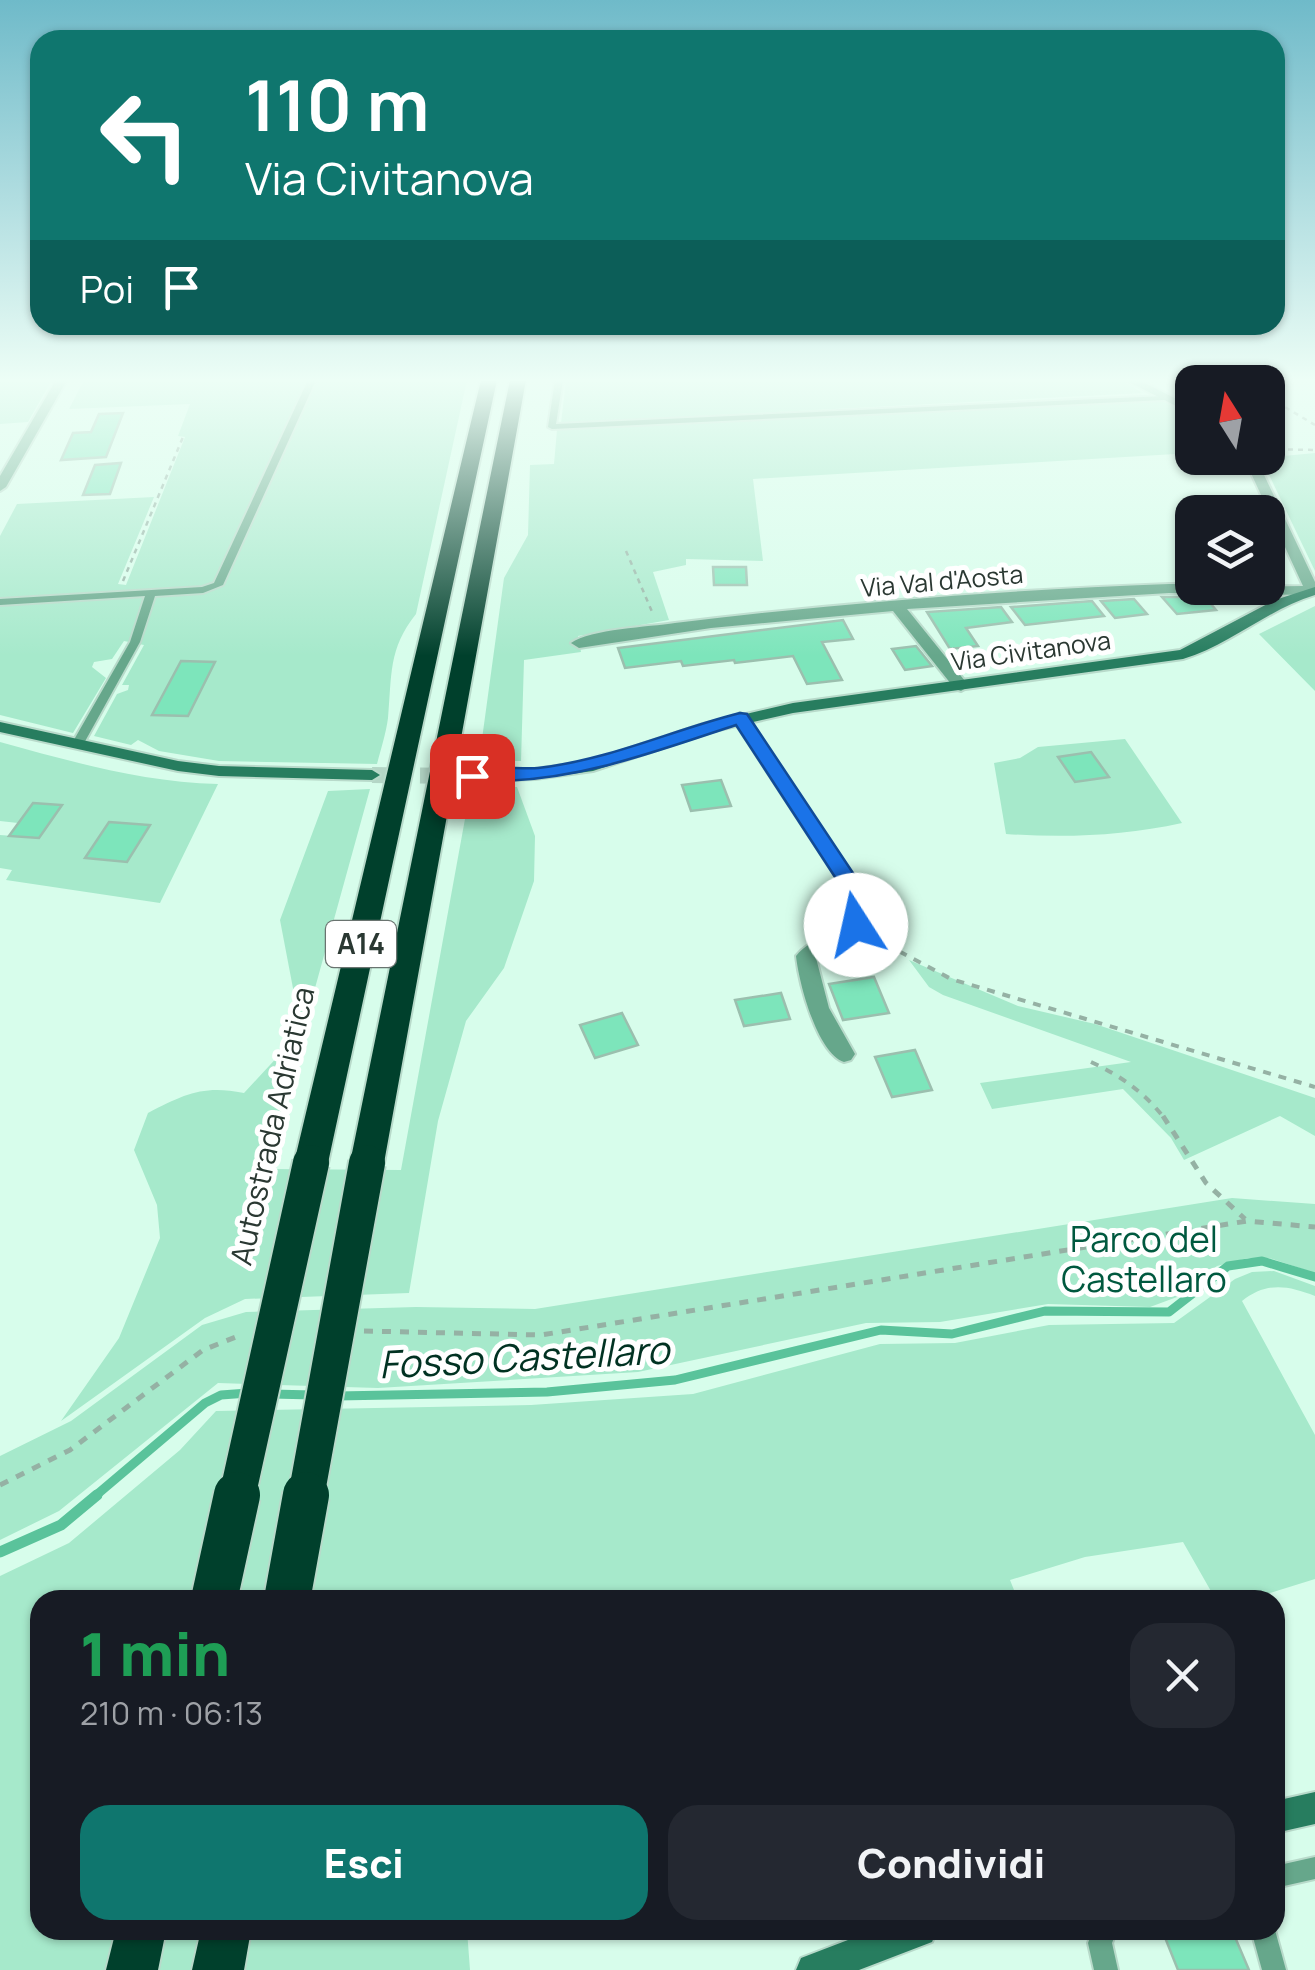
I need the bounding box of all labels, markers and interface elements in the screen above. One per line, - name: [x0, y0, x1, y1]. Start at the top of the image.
- text: 110 m: [245, 56, 429, 152]
- icon: left: [80, 70, 210, 200]
- text: Via Civitanova: [245, 147, 534, 209]
- icon: arrive: [154, 260, 209, 315]
- text: Poi: [80, 262, 134, 314]
- north arrow: [1175, 365, 1285, 475]
- map controls: [1175, 365, 1285, 605]
- button: layers: [1175, 495, 1285, 605]
- street label: Via Val d'Aosta: [859, 556, 1025, 605]
- street label: Via Civitanova: [949, 622, 1113, 679]
- pin: [430, 734, 515, 819]
- icon: arrive: [445, 749, 500, 804]
- position arrow: [804, 873, 908, 977]
- road number: A14: [326, 921, 396, 967]
- street label: Autostrada Adriatica: [220, 983, 324, 1269]
- park label: Parco del Castellaro: [1061, 1215, 1227, 1303]
- water label: Fosso Castellaro: [378, 1322, 673, 1390]
- text: 1 min: [80, 1612, 230, 1694]
- button: close: [1130, 1623, 1235, 1728]
- text: 210 m · 06:13: [80, 1691, 263, 1735]
- button: Esci: [80, 1805, 648, 1920]
- button: Condividi: [668, 1805, 1235, 1920]

